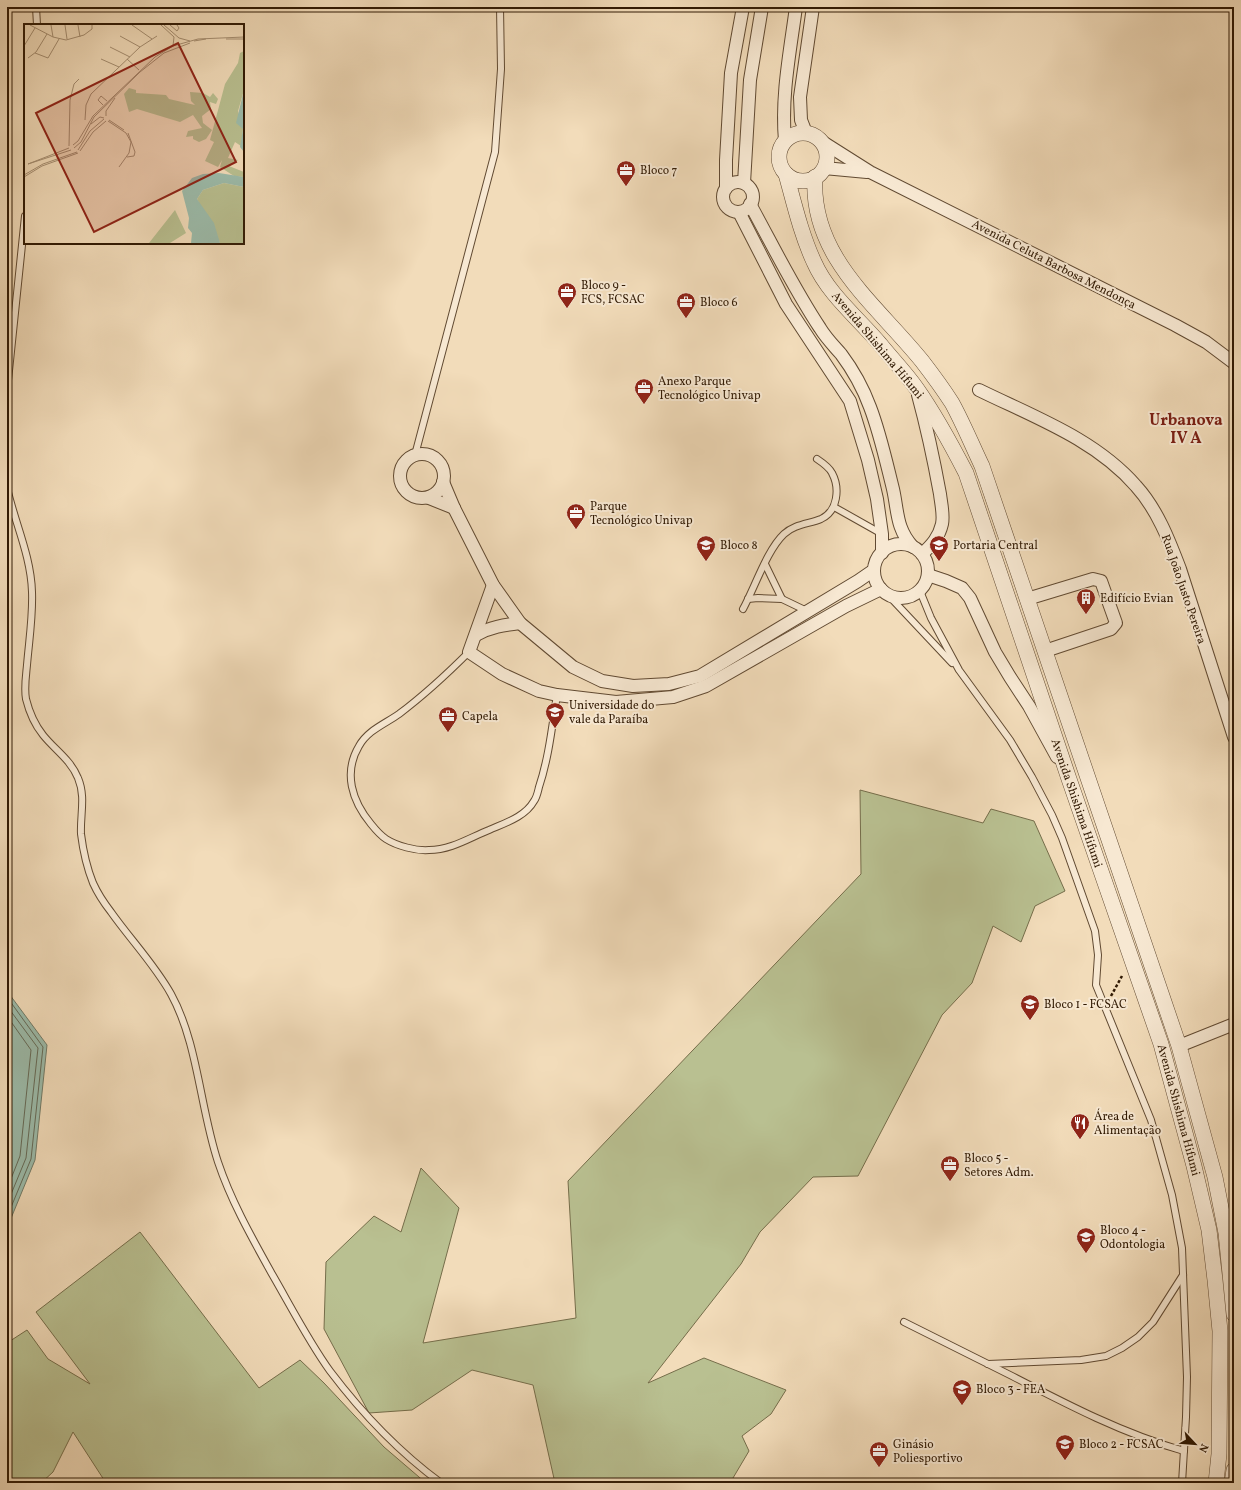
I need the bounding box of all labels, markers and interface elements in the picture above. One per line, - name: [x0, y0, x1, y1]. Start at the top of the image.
- inset map: [24, 24, 244, 244]
- office icon: Bloco 7: [615, 159, 637, 187]
- place label: Bloco 7: [640, 163, 678, 179]
- street label: Avenida Celuta Barbosa Mendonça: [969, 216, 1138, 313]
- place label: Bloco 9 - FCS, FCSAC: [581, 278, 645, 308]
- office icon: Bloco 9 - FCS, FCSAC: [556, 281, 578, 309]
- street label: Avenida Shishima Hifumi: [828, 289, 927, 403]
- office icon: Bloco 6: [675, 291, 697, 319]
- place label: Bloco 6: [700, 295, 738, 311]
- place label: Anexo Parque Tecnológico Univap: [658, 374, 761, 404]
- office icon: Anexo Parque Tecnológico Univap: [633, 377, 655, 405]
- district label: Urbanova IV A: [1149, 410, 1223, 450]
- place label: Parque Tecnológico Univap: [590, 499, 693, 529]
- office icon: Parque Tecnológico Univap: [565, 502, 587, 530]
- street label: Rua João Justo Pereira: [1157, 532, 1209, 646]
- school or university icon: Bloco 8: [695, 534, 717, 562]
- school or university icon: Portaria Central: [928, 534, 950, 562]
- place label: Bloco 8: [720, 538, 758, 554]
- place label: Portaria Central: [953, 538, 1038, 554]
- building icon: Edifício Evian: [1075, 587, 1097, 615]
- place label: Edifício Evian: [1100, 591, 1174, 607]
- place label: Universidade do vale da Paraíba: [569, 698, 654, 728]
- school or university icon: Universidade do vale da Paraíba: [544, 701, 566, 729]
- office icon: Capela: [437, 705, 459, 733]
- place label: Capela: [462, 709, 498, 725]
- street label: Avenida Shishima Hifumi: [1046, 737, 1106, 870]
- school or university icon: Bloco 1 - FCSAC: [1019, 993, 1041, 1021]
- place label: Bloco 1 - FCSAC: [1044, 997, 1127, 1013]
- street label: Avenida Shishima Hifumi: [1153, 1043, 1203, 1178]
- place label: Área de Alimentação: [1094, 1108, 1161, 1139]
- restaurant icon: Área de Alimentação: [1069, 1112, 1091, 1140]
- place label: Bloco 5 - Setores Adm.: [964, 1151, 1034, 1181]
- office icon: Bloco 5 - Setores Adm.: [939, 1154, 961, 1182]
- place label: Bloco 4 - Odontologia: [1100, 1223, 1165, 1253]
- school or university icon: Bloco 4 - Odontologia: [1075, 1226, 1097, 1254]
- school or university icon: Bloco 3 - FEA: [951, 1378, 973, 1406]
- place label: Bloco 3 - FEA: [976, 1382, 1046, 1398]
- north arrow: [1175, 1424, 1215, 1464]
- school or university icon: Bloco 2 - FCSAC: [1054, 1433, 1076, 1461]
- place label: Ginásio Poliesportivo: [893, 1437, 963, 1467]
- place label: Bloco 2 - FCSAC: [1079, 1437, 1164, 1453]
- office icon: Ginásio Poliesportivo: [868, 1440, 890, 1468]
- text: N: [1194, 1441, 1211, 1455]

